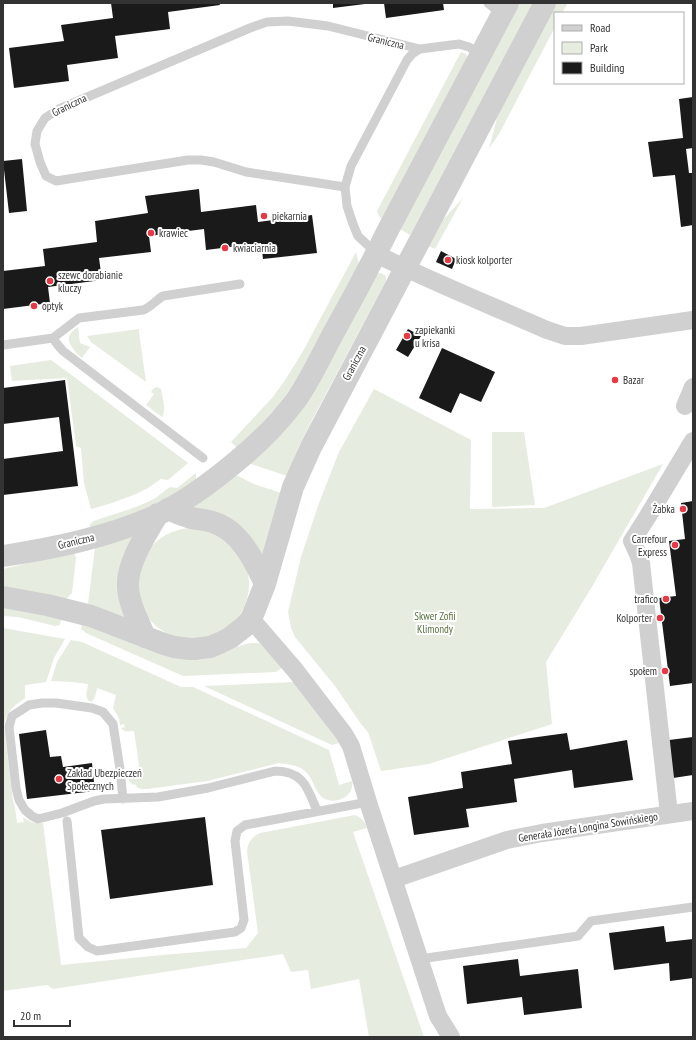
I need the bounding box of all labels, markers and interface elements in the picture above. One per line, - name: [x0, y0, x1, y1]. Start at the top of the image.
- legend: [554, 12, 684, 84]
- text: Road: [590, 20, 610, 35]
- street label: Graniczna: [366, 30, 406, 52]
- text: Park: [590, 40, 608, 55]
- text: Building: [590, 60, 625, 75]
- street label: Graniczna: [49, 91, 89, 119]
- place label: piekarnia: [272, 209, 307, 223]
- marker: piekarnia: [259, 211, 269, 221]
- place label: krawiec: [159, 226, 188, 240]
- marker: krawiec: [146, 228, 156, 238]
- place label: kwiaciarnia: [233, 241, 276, 255]
- marker: kwiaciarnia: [220, 243, 230, 253]
- place label: kiosk kolporter: [456, 253, 512, 267]
- marker: kiosk kolporter: [443, 255, 453, 265]
- place label: szewc dorabianie kluczy: [58, 268, 123, 295]
- marker: szewc dorabianie kluczy: [45, 276, 55, 286]
- place label: optyk: [42, 299, 64, 313]
- marker: optyk: [29, 301, 39, 311]
- place label: zapiekanki u krisa: [415, 323, 455, 350]
- marker: zapiekanki u krisa: [402, 331, 412, 341]
- street label: Graniczna: [339, 343, 369, 383]
- place label: Bazar: [623, 373, 644, 387]
- marker: Bazar: [610, 375, 620, 385]
- place label: Żabka: [653, 502, 675, 516]
- marker: Żabka: [678, 504, 688, 514]
- street label: Graniczna: [56, 530, 96, 552]
- place label: Carrefour Express: [632, 532, 667, 559]
- marker: Carrefour Express: [670, 540, 680, 550]
- place label: trafico: [634, 592, 658, 606]
- marker: trafico: [661, 594, 671, 604]
- park label: Skwer Zofii Klimondy: [414, 609, 456, 636]
- place label: Kolporter: [616, 611, 652, 625]
- marker: Kolporter: [655, 613, 665, 623]
- place label: społem: [629, 664, 657, 678]
- marker: społem: [660, 666, 670, 676]
- place label: Zakład Ubezpieczeń Społecznych: [67, 766, 142, 793]
- marker: Zakład Ubezpieczeń Społecznych: [54, 774, 64, 784]
- street label: Generała Józefa Longina Sowińskiego: [517, 809, 659, 845]
- scale bar: [14, 1002, 70, 1028]
- text: 20 m: [20, 1008, 41, 1023]

